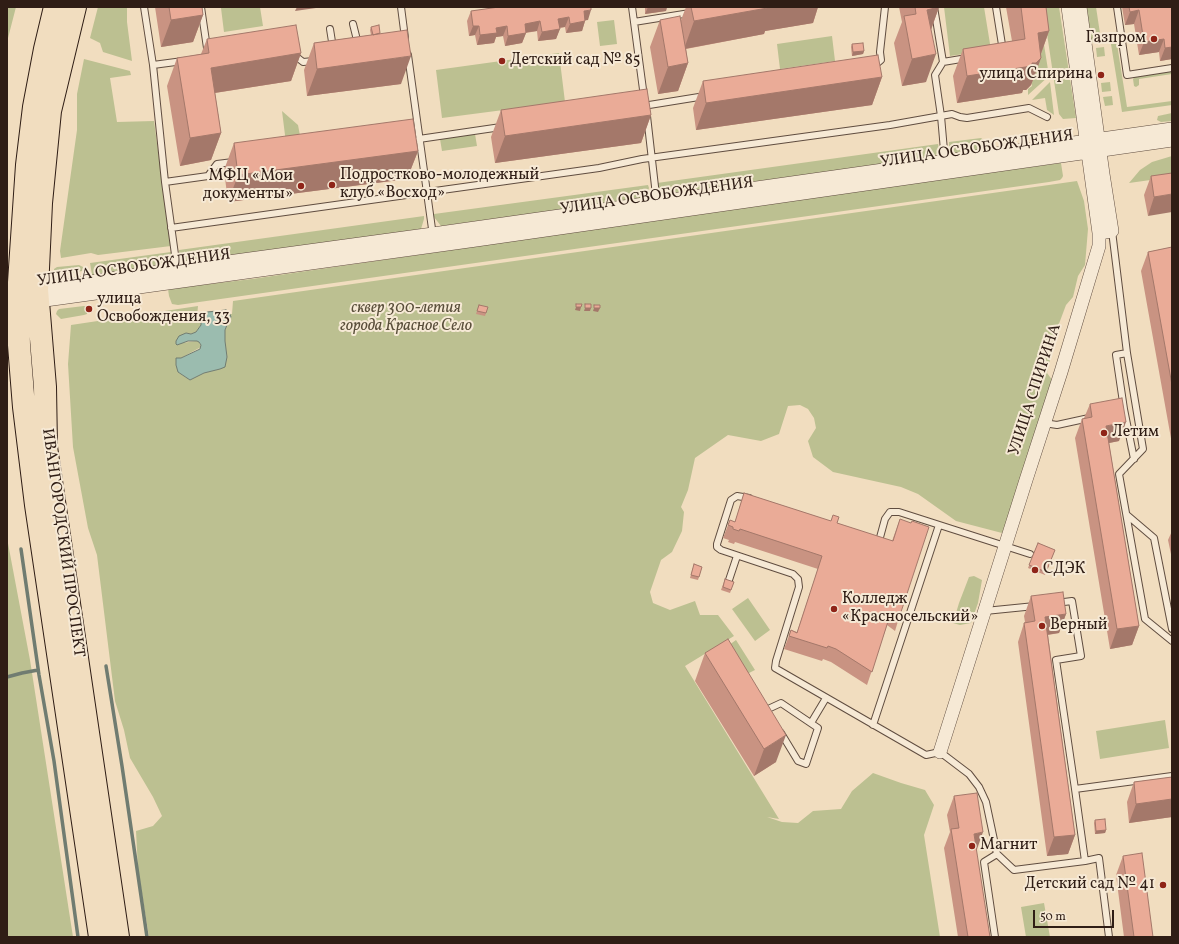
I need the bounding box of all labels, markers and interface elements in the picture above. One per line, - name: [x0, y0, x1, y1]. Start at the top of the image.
- place label: Газпром: [1085, 29, 1146, 49]
- marker: Газпром: [1149, 34, 1159, 44]
- place label: Детский сад № 85: [510, 51, 640, 71]
- marker: Детский сад № 85: [497, 56, 507, 66]
- place label: улица Спирина: [979, 65, 1093, 85]
- marker: улица Спирина: [1096, 70, 1106, 80]
- street label: УЛИЦА ОСВОБОЖДЕНИЯ: [879, 127, 1075, 173]
- place label: Подростково-молодежный клуб «Восход»: [340, 166, 539, 204]
- place label: МФЦ «Мои документы»: [203, 167, 293, 205]
- street label: УЛИЦА ОСВОБОЖДЕНИЯ: [559, 174, 755, 220]
- marker: Подростково-молодежный клуб «Восход»: [327, 180, 337, 190]
- marker: МФЦ «Мои документы»: [296, 181, 306, 191]
- street label: УЛИЦА ОСВОБОЖДЕНИЯ: [36, 246, 232, 292]
- place label: улица Освобождения, 33: [97, 290, 230, 328]
- park label: сквер 300-летия города Красное Село: [340, 299, 472, 337]
- marker: улица Освобождения, 33: [84, 304, 94, 314]
- street label: УЛИЦА СПИРИНА: [1006, 322, 1066, 458]
- place label: Летим: [1112, 423, 1159, 443]
- street label: ИВАНГОРОДСКИЙ ПРОСПЕКТ: [36, 427, 88, 659]
- marker: Летим: [1099, 428, 1109, 438]
- place label: СДЭК: [1043, 560, 1085, 580]
- marker: СДЭК: [1030, 565, 1040, 575]
- place label: Колледж «Красносельский»: [842, 590, 978, 628]
- marker: Колледж «Красносельский»: [829, 604, 839, 614]
- place label: Верный: [1050, 616, 1108, 636]
- marker: Верный: [1037, 621, 1047, 631]
- place label: Магнит: [980, 836, 1037, 856]
- marker: Магнит: [967, 841, 977, 851]
- place label: Детский сад № 41: [1025, 875, 1155, 895]
- marker: Детский сад № 41: [1158, 880, 1168, 890]
- scale bar: [1035, 902, 1116, 928]
- text: 50 m: [1040, 909, 1066, 925]

